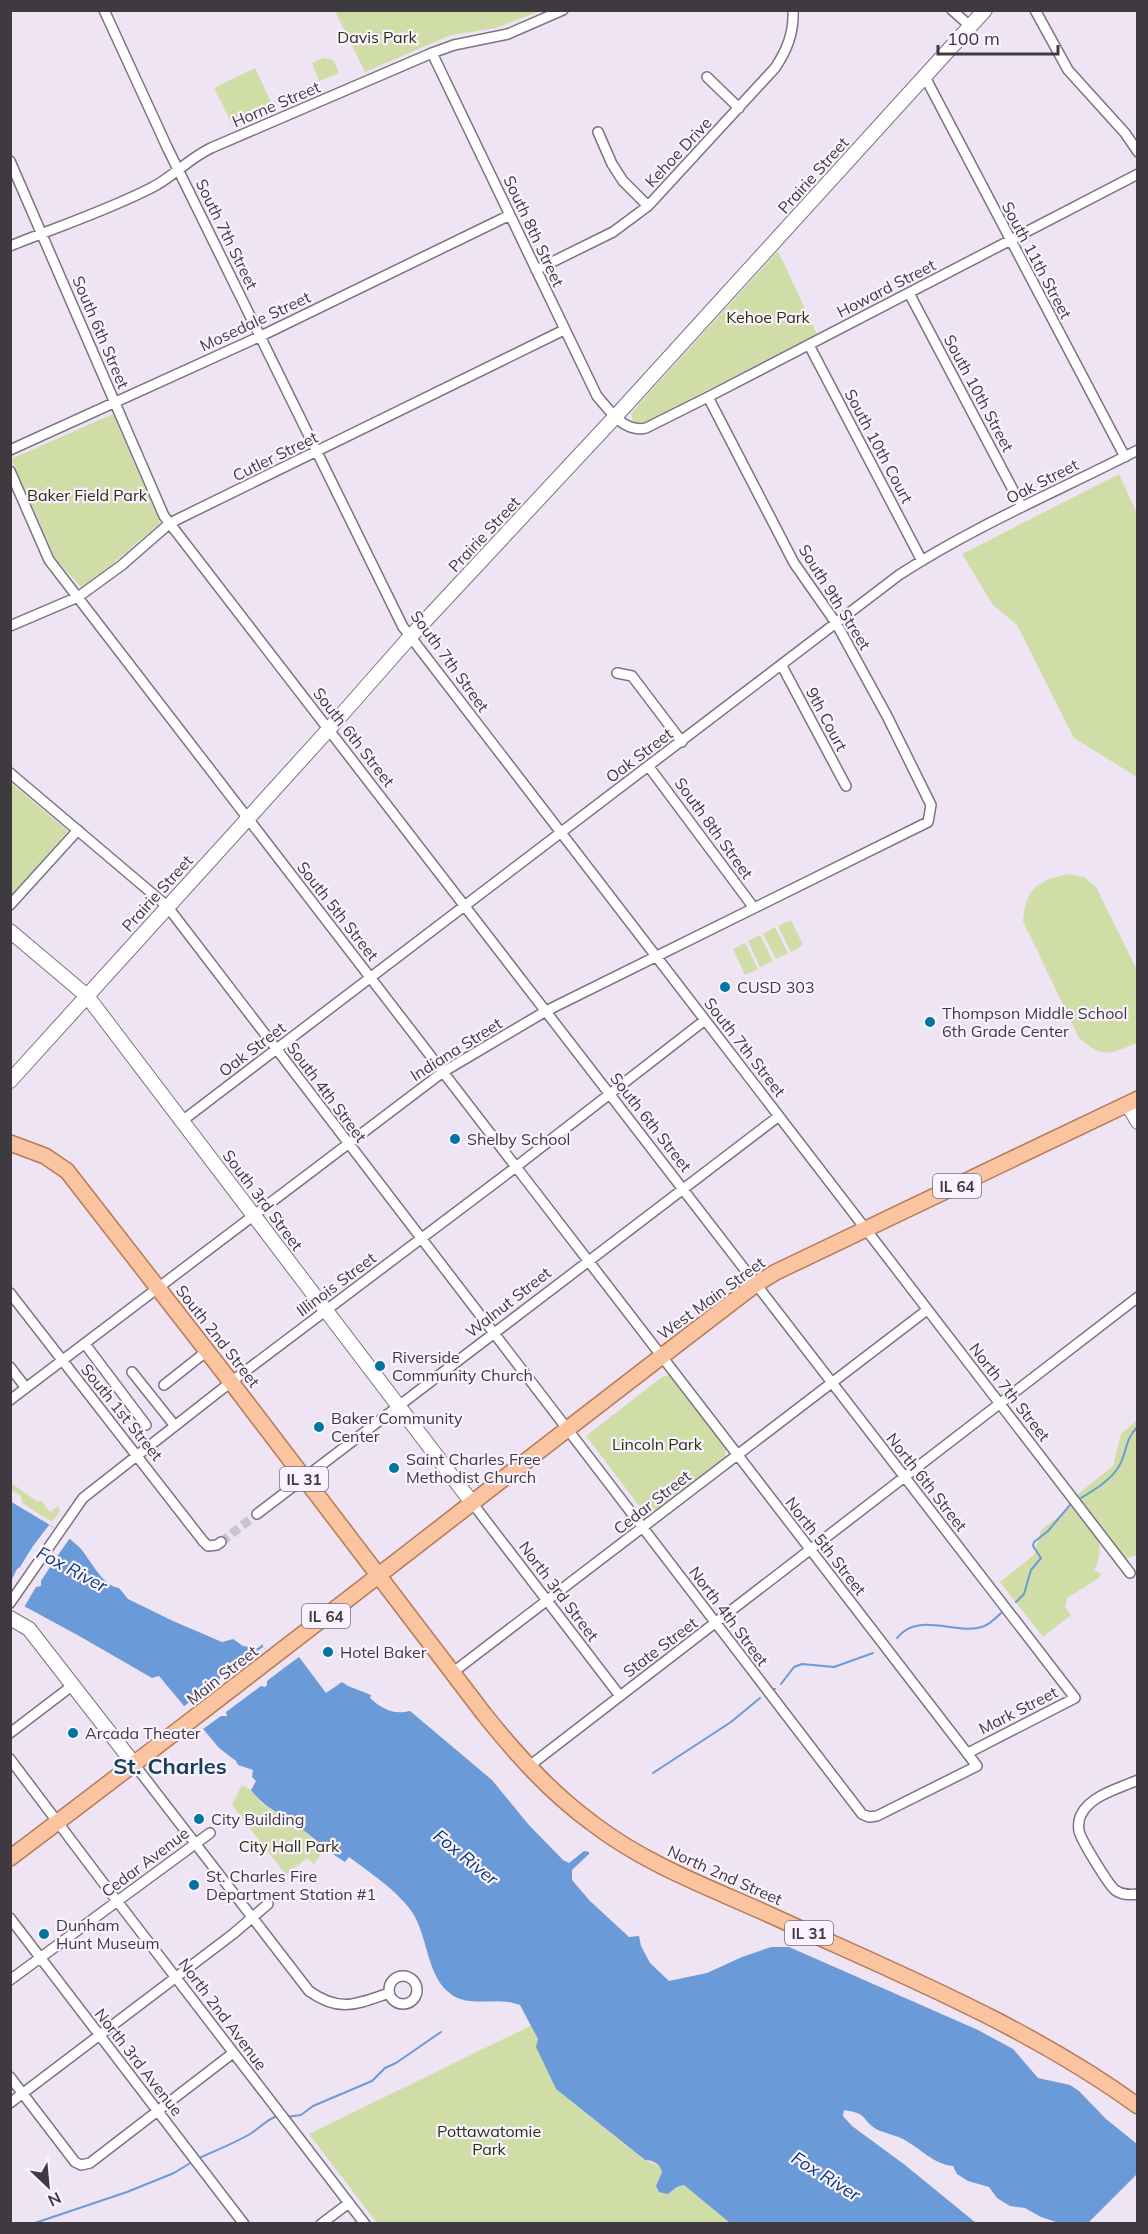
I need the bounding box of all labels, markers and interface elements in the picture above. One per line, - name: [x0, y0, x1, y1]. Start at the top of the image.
- scale bar: [938, 18, 1058, 56]
- park label: Davis Park: [337, 27, 418, 47]
- text: 100 m: [947, 27, 1000, 50]
- street label: Horne Street: [229, 76, 323, 132]
- street label: Kehoe Drive: [640, 113, 716, 191]
- street label: Prairie Street: [773, 132, 853, 217]
- street label: South 8th Street: [499, 172, 569, 290]
- street label: South 7th Street: [192, 175, 263, 293]
- street label: South 11th Street: [998, 198, 1077, 322]
- street label: Howard Street: [833, 254, 939, 322]
- street label: South 6th Street: [68, 273, 134, 392]
- street label: Mosedale Street: [197, 286, 314, 355]
- park label: Kehoe Park: [726, 307, 811, 327]
- street label: South 10th Street: [940, 331, 1019, 455]
- street label: South 10th Court: [840, 385, 918, 507]
- street label: Cutler Street: [229, 427, 321, 485]
- street label: Oak Street: [1002, 454, 1082, 508]
- park label: Baker Field Park: [27, 485, 148, 505]
- street label: Prairie Street: [444, 492, 524, 576]
- street label: South 9th Street: [795, 541, 876, 654]
- street label: South 7th Street: [406, 606, 494, 716]
- street label: South 6th Street: [309, 683, 399, 791]
- street label: 9th Court: [802, 684, 852, 755]
- street label: Oak Street: [602, 723, 677, 787]
- street label: South 8th Street: [670, 773, 758, 883]
- street label: Prairie Street: [117, 850, 197, 935]
- street label: South 5th Street: [293, 857, 383, 965]
- place label: CUSD 303: [737, 977, 815, 997]
- marker: CUSD 303: [718, 980, 732, 994]
- street label: South 7th Street: [700, 993, 790, 1101]
- place label: Thompson Middle School 6th Grade Center: [942, 1003, 1127, 1041]
- street label: Indiana Street: [407, 1013, 506, 1085]
- marker: Thompson Middle School 6th Grade Center: [923, 1015, 937, 1029]
- street label: Oak Street: [215, 1017, 290, 1081]
- street label: South 4th Street: [283, 1038, 371, 1146]
- street label: South 6th Street: [606, 1068, 696, 1176]
- place label: Shelby School: [467, 1129, 570, 1149]
- marker: Shelby School: [448, 1132, 462, 1146]
- street label: South 3rd Street: [219, 1146, 308, 1255]
- road number: IL 64: [933, 1174, 981, 1198]
- street label: Illinois Street: [292, 1247, 380, 1320]
- street label: West Main Street: [653, 1252, 769, 1344]
- street label: Walnut Street: [461, 1262, 555, 1342]
- street label: South 2nd Street: [172, 1281, 264, 1392]
- street label: North 7th Street: [965, 1339, 1055, 1446]
- place label: Riverside Community Church: [392, 1347, 533, 1385]
- street label: South 1st Street: [77, 1359, 167, 1465]
- marker: Riverside Community Church: [373, 1359, 387, 1373]
- place label: Baker Community Center: [331, 1408, 463, 1446]
- marker: Baker Community Center: [312, 1420, 326, 1434]
- street label: North 6th Street: [882, 1429, 972, 1536]
- park label: Lincoln Park: [612, 1434, 703, 1454]
- place label: Saint Charles Free Methodist Church: [406, 1449, 541, 1487]
- marker: Saint Charles Free Methodist Church: [387, 1461, 401, 1475]
- street label: Cedar Street: [609, 1465, 695, 1538]
- road number: IL 31: [280, 1467, 328, 1491]
- street label: North 5th Street: [781, 1493, 871, 1600]
- street label: North 3rd Street: [515, 1537, 603, 1645]
- water label: Fox River: [33, 1541, 113, 1598]
- street label: North 4th Street: [685, 1562, 773, 1670]
- road number: IL 64: [302, 1604, 350, 1628]
- street label: State Street: [619, 1612, 701, 1681]
- street label: Main Street: [182, 1641, 262, 1709]
- place label: Hotel Baker: [340, 1642, 427, 1662]
- marker: Hotel Baker: [321, 1645, 335, 1659]
- street label: Mark Street: [975, 1681, 1061, 1738]
- place label: Arcada Theater: [85, 1723, 201, 1743]
- marker: Arcada Theater: [66, 1726, 80, 1740]
- district label: St. Charles: [113, 1752, 227, 1780]
- place label: City Building: [211, 1809, 304, 1829]
- marker: City Building: [192, 1812, 206, 1826]
- street label: Cedar Avenue: [97, 1823, 193, 1901]
- water label: Fox River: [429, 1824, 504, 1891]
- park label: City Hall Park: [239, 1836, 340, 1856]
- street label: North 2nd Street: [665, 1841, 786, 1909]
- place label: St. Charles Fire Department Station #1: [206, 1866, 376, 1904]
- marker: St. Charles Fire Department Station #1: [187, 1878, 201, 1892]
- place label: Dunham Hunt Museum: [56, 1915, 160, 1953]
- road number: IL 31: [785, 1921, 833, 1945]
- marker: Dunham Hunt Museum: [37, 1927, 51, 1941]
- street label: North 2nd Avenue: [174, 1954, 272, 2074]
- street label: North 3rd Avenue: [91, 2004, 187, 2120]
- park label: Pottawatomie Park: [437, 2121, 541, 2159]
- water label: Fox River: [787, 2146, 866, 2207]
- north arrow: [18, 2156, 78, 2216]
- text: N: [45, 2188, 64, 2211]

